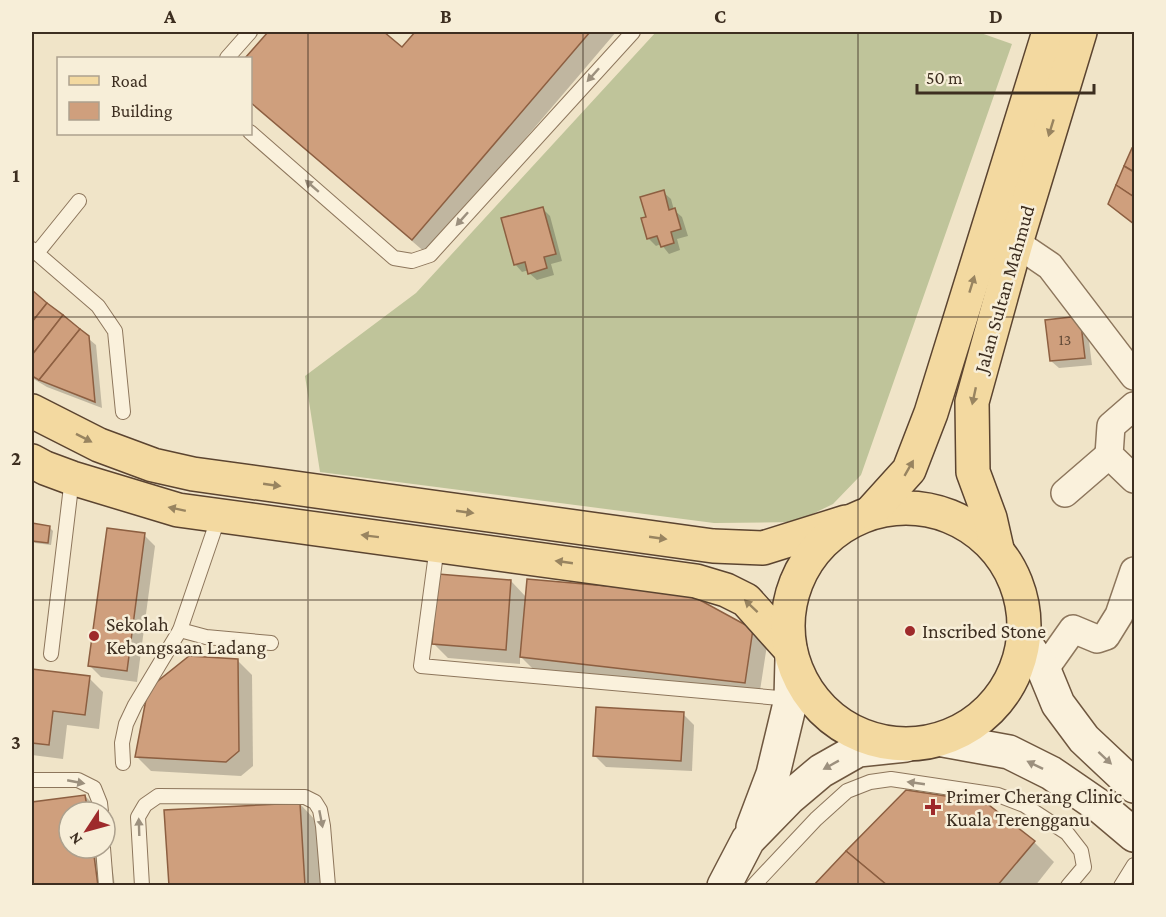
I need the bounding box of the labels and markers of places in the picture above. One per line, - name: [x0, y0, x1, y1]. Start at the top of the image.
- place label: Sekolah Kebangsaan Ladang: [106, 613, 266, 659]
- place label: Inscribed Stone: [922, 620, 1046, 642]
- marker: Inscribed Stone: [903, 624, 917, 638]
- marker: Sekolah Kebangsaan Ladang: [87, 629, 101, 643]
- place label: Primer Cherang Clinic Kuala Terengganu: [946, 785, 1123, 831]
- marker: Primer Cherang Clinic Kuala Terengganu: [924, 798, 942, 816]

